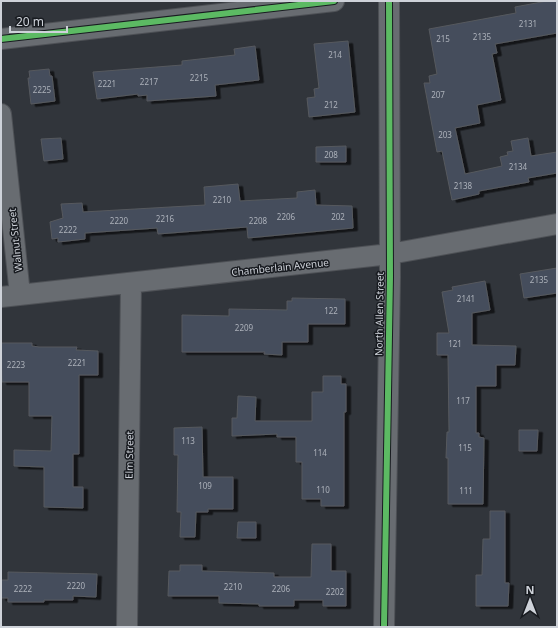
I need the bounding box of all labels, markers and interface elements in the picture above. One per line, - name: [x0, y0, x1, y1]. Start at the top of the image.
- scale bar: [10, 8, 67, 34]
- text: 20 m: [16, 13, 44, 30]
- house number: 2131: [519, 18, 537, 29]
- house number: 2135: [473, 31, 492, 42]
- house number: 215: [436, 33, 450, 44]
- house number: 214: [328, 49, 342, 60]
- house number: 2215: [190, 72, 209, 83]
- house number: 2217: [140, 76, 159, 87]
- house number: 2221: [98, 78, 116, 89]
- house number: 2225: [33, 84, 52, 95]
- house number: 207: [431, 89, 445, 100]
- house number: 212: [324, 99, 338, 110]
- house number: 203: [438, 129, 452, 140]
- house number: 208: [324, 149, 338, 160]
- house number: 2134: [509, 161, 528, 172]
- house number: 2138: [454, 180, 473, 191]
- house number: 2210: [213, 194, 232, 205]
- street label: Walnut Street: [5, 207, 25, 272]
- house number: 2206: [277, 211, 296, 222]
- house number: 202: [331, 211, 345, 222]
- house number: 2216: [156, 213, 175, 224]
- house number: 2220: [110, 215, 129, 226]
- house number: 2208: [249, 215, 268, 226]
- house number: 2222: [59, 224, 78, 235]
- street label: Chamberlain Avenue: [231, 255, 330, 279]
- street label: North Allen Street: [371, 271, 387, 356]
- house number: 2135: [530, 274, 549, 285]
- house number: 2141: [457, 293, 475, 304]
- house number: 122: [324, 305, 338, 316]
- house number: 2209: [235, 322, 254, 333]
- house number: 121: [448, 338, 462, 349]
- house number: 2221: [68, 357, 86, 368]
- house number: 2223: [7, 359, 26, 370]
- house number: 117: [456, 395, 470, 406]
- street label: Elm Street: [122, 430, 136, 479]
- house number: 113: [181, 435, 195, 446]
- house number: 115: [458, 442, 472, 453]
- house number: 114: [313, 447, 327, 458]
- house number: 109: [198, 480, 212, 491]
- house number: 110: [316, 484, 330, 495]
- house number: 111: [459, 485, 473, 496]
- house number: 2220: [67, 580, 86, 591]
- north arrow: [510, 580, 550, 620]
- house number: 2210: [224, 581, 243, 592]
- text: N: [526, 582, 534, 597]
- house number: 2222: [14, 583, 33, 594]
- house number: 2206: [272, 583, 291, 594]
- house number: 2202: [326, 586, 345, 597]

